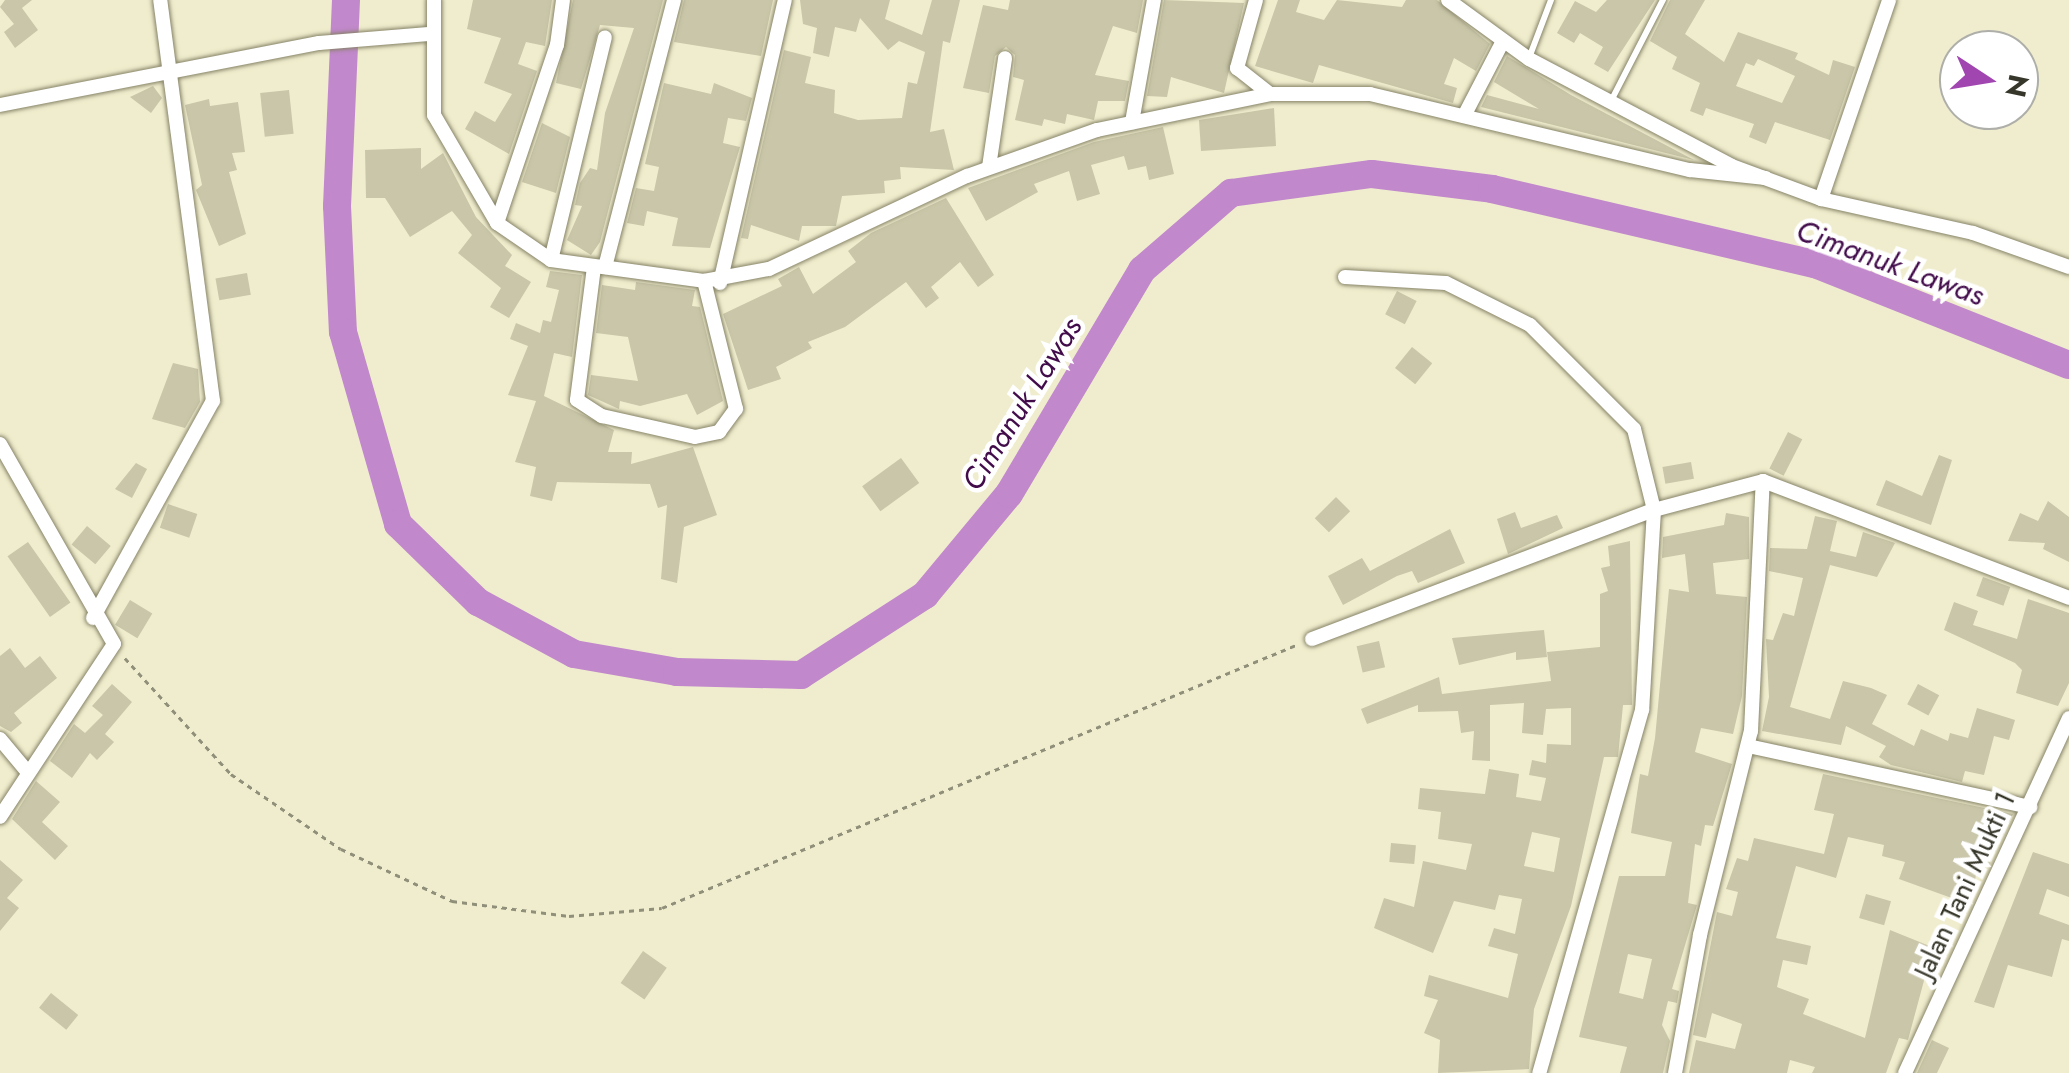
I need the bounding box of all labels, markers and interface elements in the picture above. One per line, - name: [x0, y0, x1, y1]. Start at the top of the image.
- north arrow: [1939, 30, 2039, 130]
- text: N: [1995, 71, 2039, 101]
- water label: Cimanuk Lawas: [1791, 212, 1989, 314]
- water label: Cimanuk Lawas: [955, 311, 1089, 497]
- street label: Jalan Tani Mukti 1: [1907, 786, 2023, 984]

